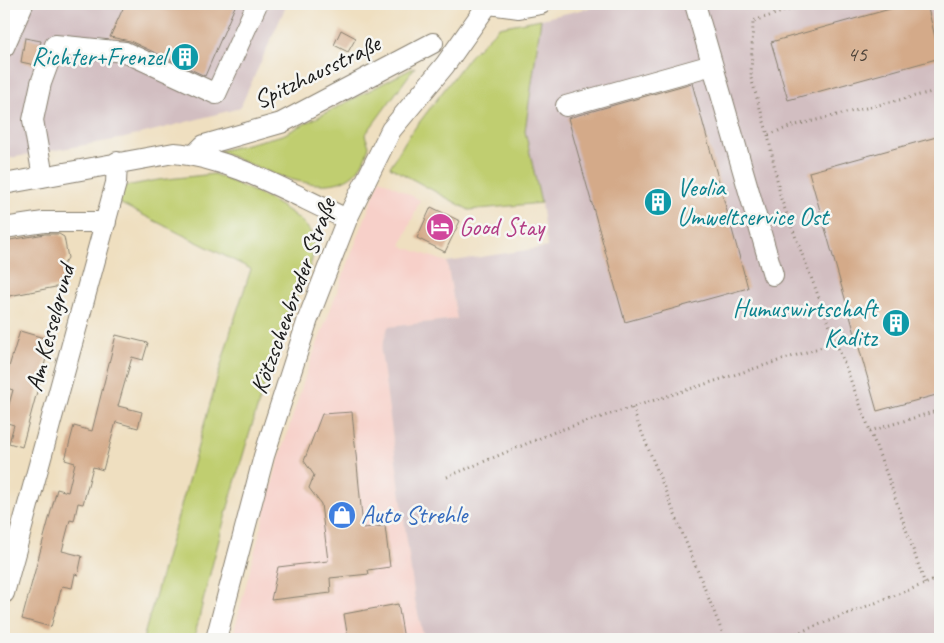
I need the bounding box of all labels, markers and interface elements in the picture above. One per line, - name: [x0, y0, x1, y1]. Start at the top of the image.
- street label: Spitzhausstraße: [249, 27, 387, 116]
- house number: 45: [847, 40, 868, 68]
- place label: Richter+Frenzel: [31, 41, 171, 73]
- building icon: Richter+Frenzel: [170, 42, 200, 72]
- place label: Veolia Umweltservice Ost: [677, 172, 831, 233]
- building icon: Veolia Umweltservice Ost: [643, 187, 673, 217]
- street label: Kötzschenbroder Straße: [243, 192, 344, 398]
- place label: Good Stay: [459, 211, 546, 243]
- hotel icon: Good Stay: [425, 212, 455, 242]
- street label: Am Kesselgrund: [18, 257, 83, 395]
- place label: Humuswirtschaft Kaditz: [733, 293, 879, 354]
- building icon: Humuswirtschaft Kaditz: [881, 308, 911, 338]
- place label: Auto Strehle: [361, 499, 469, 531]
- shop icon: Auto Strehle: [327, 500, 357, 530]

